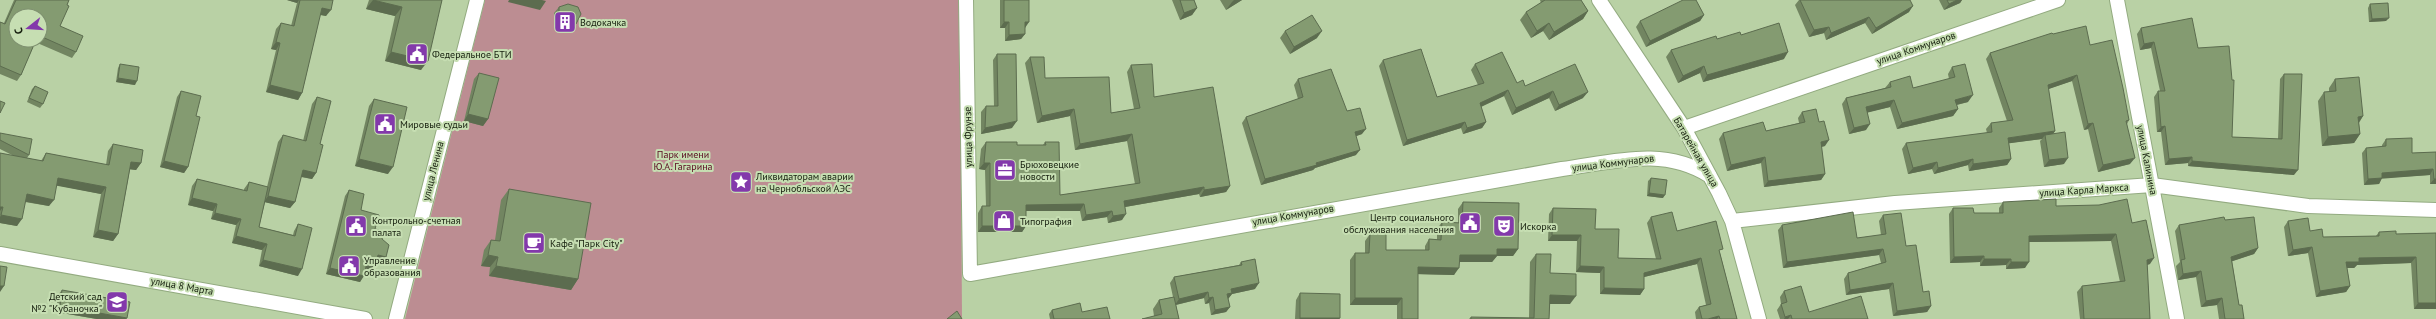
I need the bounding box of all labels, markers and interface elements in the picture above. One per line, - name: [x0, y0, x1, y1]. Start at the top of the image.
- north arrow: [8, 8, 48, 48]
- building icon: Водокачка: [552, 9, 578, 35]
- place label: Водокачка: [580, 16, 626, 29]
- text: С: [11, 26, 26, 36]
- street label: улица Коммунаров: [1875, 28, 1957, 68]
- public building icon: Федеральное БТИ: [404, 41, 430, 67]
- place label: Федеральное БТИ: [432, 48, 512, 61]
- street label: улица Фрунзе: [961, 107, 975, 167]
- public building icon: Мировые судьи: [372, 111, 398, 137]
- street label: Батарейная улица: [1671, 115, 1721, 189]
- place label: Мировые судьи: [400, 118, 468, 131]
- street label: улица Калинина: [2134, 124, 2160, 196]
- street label: улица Ленина: [419, 140, 447, 202]
- park label: Парк имени Ю.А. Гагарина: [653, 148, 713, 173]
- street label: улица Коммунаров: [1571, 152, 1655, 174]
- office icon: Брюховецкие новости: [992, 157, 1018, 183]
- place label: Брюховецкие новости: [1020, 158, 1079, 183]
- place icon: Ликвидаторам аварии на Чернобльской АЭС: [728, 169, 754, 195]
- place label: Ликвидаторам аварии на Чернобльской АЭС: [755, 170, 853, 195]
- street label: улица Карла Маркса: [2039, 180, 2129, 200]
- street label: улица Коммунаров: [1251, 201, 1335, 229]
- shop icon: Типография: [991, 208, 1017, 234]
- public building icon: Центр социального обслуживания населения: [1457, 210, 1483, 236]
- place label: Центр социального обслуживания населения: [1344, 211, 1454, 236]
- public building icon: Контрольно-счетная палата: [343, 213, 369, 239]
- theatre icon: Искорка: [1491, 213, 1517, 239]
- place label: Контрольно-счетная палата: [372, 214, 461, 239]
- place label: Типография: [1020, 215, 1072, 228]
- place label: Искорка: [1520, 220, 1557, 233]
- cafe icon: Кафе "Парк City": [521, 230, 547, 256]
- place label: Кафе "Парк City": [550, 237, 622, 250]
- public building icon: Управление образования: [336, 253, 362, 279]
- place label: Управление образования: [364, 254, 421, 279]
- street label: улица 8 Марта: [150, 274, 214, 298]
- school or university icon: Детский сад №2 "Кубаночка": [104, 289, 130, 315]
- place label: Детский сад №2 "Кубаночка": [31, 290, 103, 315]

